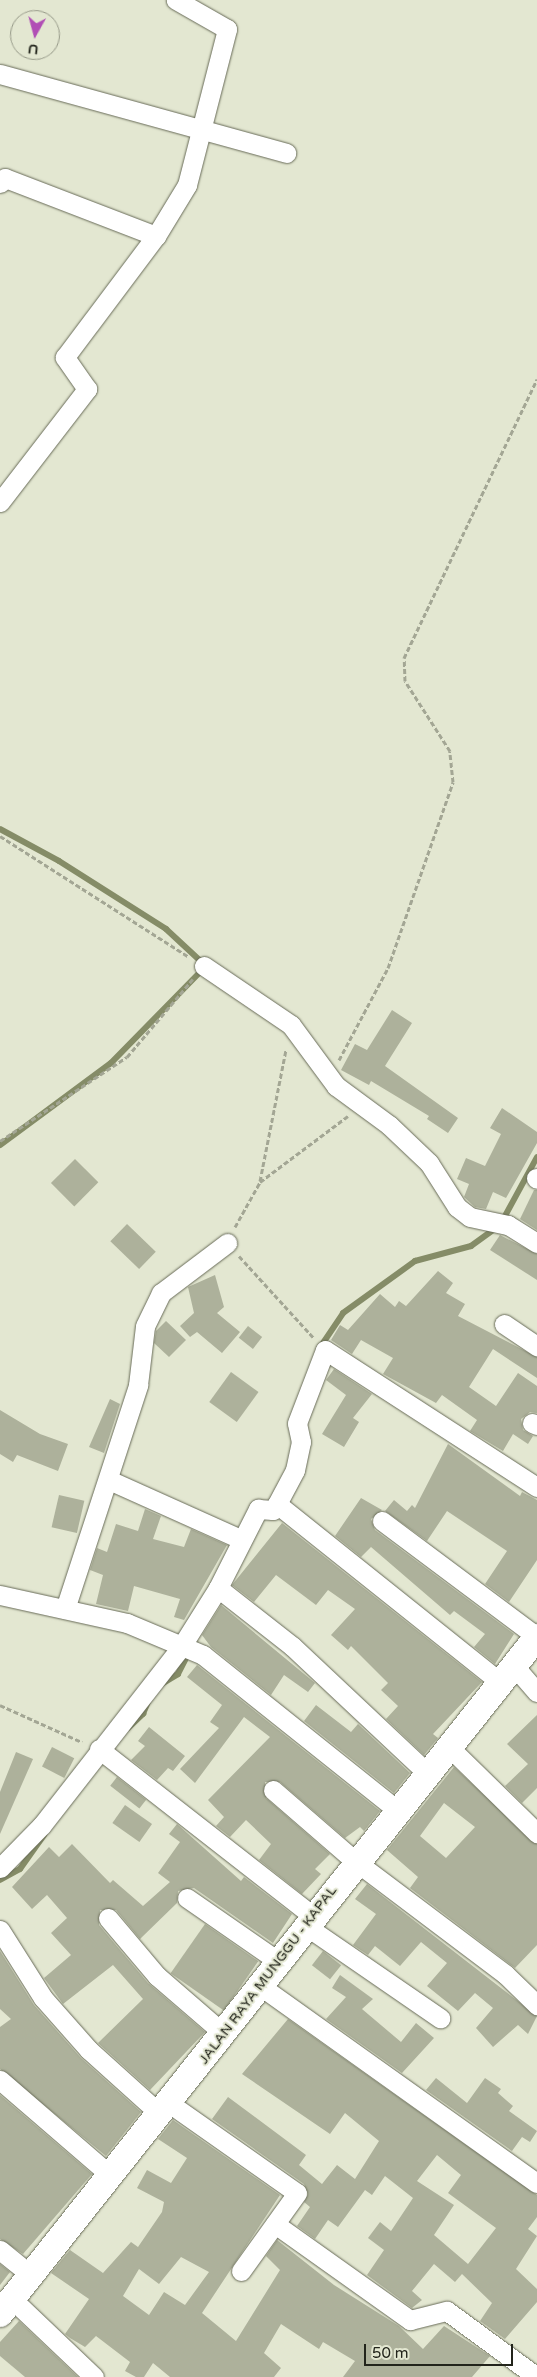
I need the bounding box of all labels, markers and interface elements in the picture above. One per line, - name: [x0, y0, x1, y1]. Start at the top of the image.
- north arrow: [10, 10, 60, 60]
- text: U: [27, 40, 40, 58]
- street label: JALAN RAYA MUNGGU - KAPAL: [195, 1883, 341, 2067]
- scale bar: [367, 2334, 516, 2366]
- text: 50 m: [372, 2344, 409, 2362]

